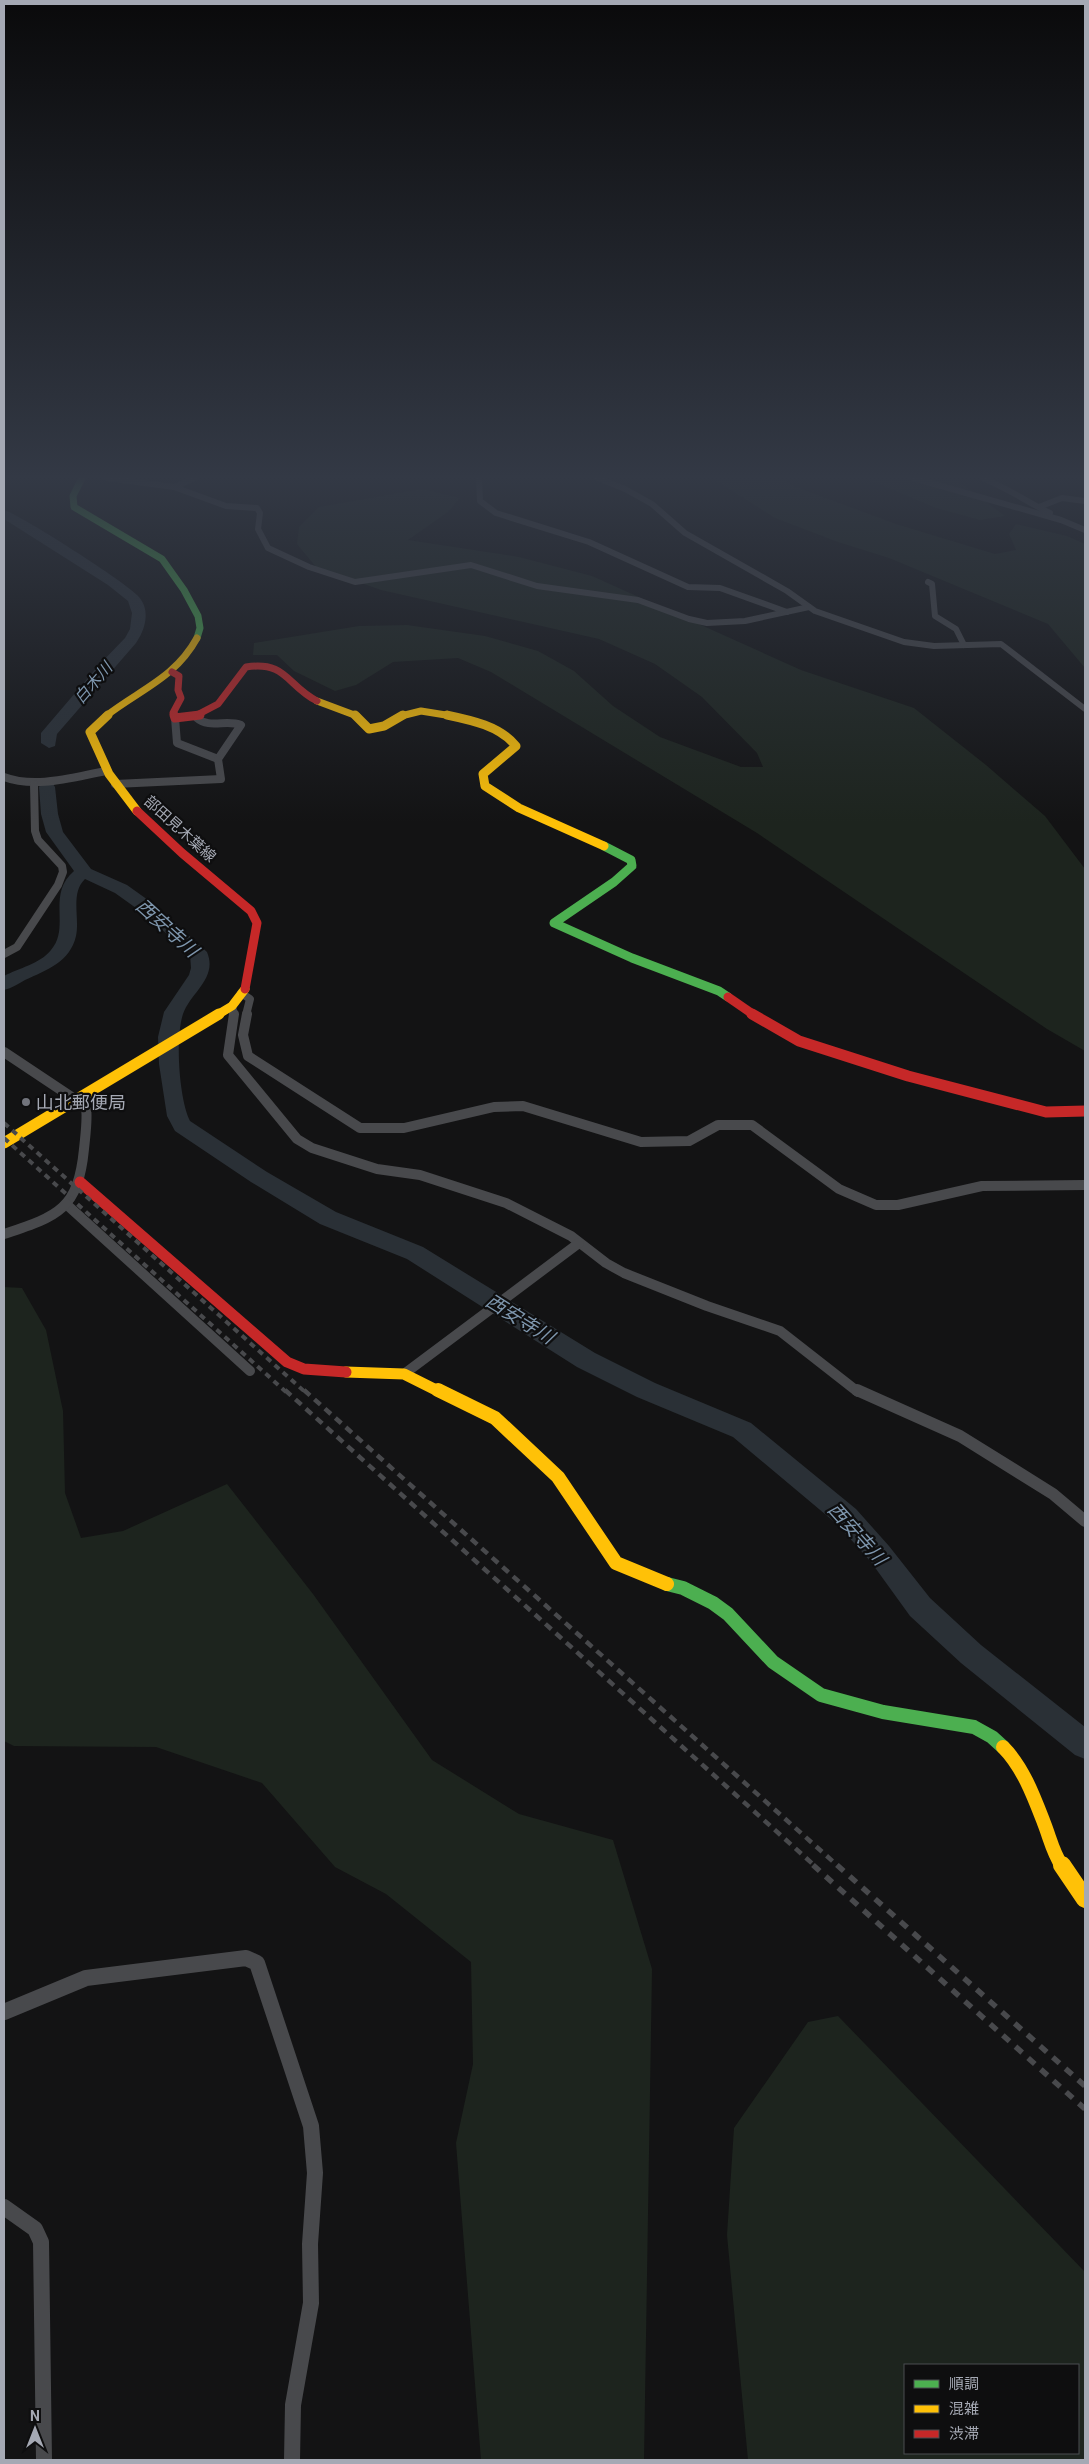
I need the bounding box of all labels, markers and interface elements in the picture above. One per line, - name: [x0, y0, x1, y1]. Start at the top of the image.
- water label: 白木川: [70, 657, 117, 707]
- street label: 部田見木葉線: [141, 792, 219, 866]
- water label: 西安寺川: [131, 894, 204, 963]
- place label: 山北郵便局: [36, 1092, 126, 1113]
- marker: 山北郵便局: [20, 1096, 32, 1108]
- water label: 西安寺川: [482, 1289, 560, 1350]
- water label: 西安寺川: [823, 1498, 892, 1571]
- legend: [904, 2364, 1079, 2454]
- text: 順調: [949, 2375, 979, 2393]
- text: 混雑: [949, 2400, 979, 2418]
- north arrow: [10, 2404, 60, 2454]
- text: N: [30, 2408, 40, 2424]
- text: 渋滞: [949, 2425, 979, 2443]

